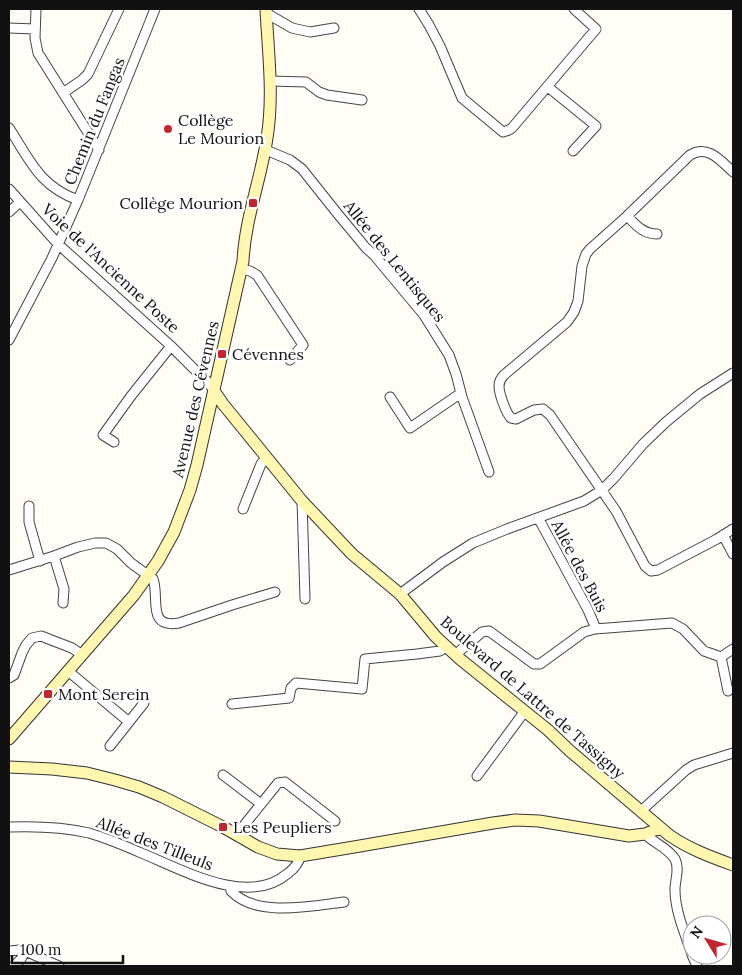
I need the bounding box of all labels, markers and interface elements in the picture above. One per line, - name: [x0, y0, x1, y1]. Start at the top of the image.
- street label: Chemin du Fangas: [59, 54, 129, 188]
- place label: Collège Le Mourion: [178, 110, 264, 148]
- marker: Collège Le Mourion: [162, 123, 174, 135]
- place label: Collège Mourion: [119, 193, 243, 213]
- street label: Allée des Lentisques: [339, 195, 450, 326]
- marker: Collège Mourion: [247, 197, 259, 209]
- street label: Voie de l'Ancienne Poste: [37, 198, 184, 337]
- street label: Avenue des Cévennes: [167, 319, 223, 480]
- place label: Cévennes: [232, 344, 304, 364]
- marker: Cévennes: [216, 348, 228, 360]
- street label: Allée des Buis: [547, 516, 613, 615]
- street label: Boulevard de Lattre de Tassigny: [437, 611, 630, 783]
- place label: Mont Serein: [58, 684, 150, 704]
- marker: Mont Serein: [42, 688, 54, 700]
- street label: Allée des Tilleuls: [93, 811, 216, 874]
- place label: Les Peupliers: [233, 817, 332, 837]
- marker: Les Peupliers: [217, 821, 229, 833]
- north arrow: [682, 915, 732, 965]
- text: N: [686, 922, 707, 942]
- scale bar: [12, 932, 124, 964]
- text: 100 m: [20, 940, 61, 959]

